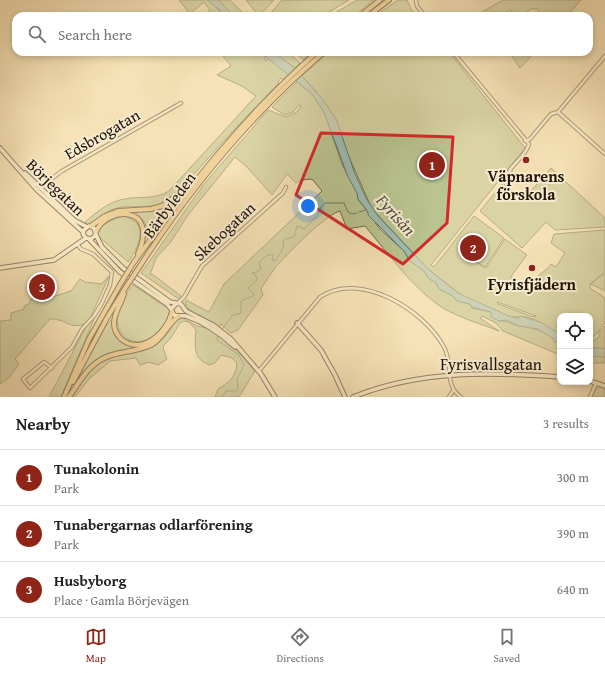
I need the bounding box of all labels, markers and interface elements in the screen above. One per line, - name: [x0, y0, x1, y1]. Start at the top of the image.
- search box: [12, 12, 593, 56]
- icon: search: [26, 23, 48, 45]
- text: Search here: [58, 24, 132, 45]
- street label: Edsbrogatan: [60, 103, 144, 165]
- pin: 1: [419, 150, 445, 180]
- street label: Börjegatan: [21, 153, 91, 221]
- marker: Väpnarens förskola: [521, 155, 531, 165]
- place label: Väpnarens förskola: [488, 164, 565, 206]
- street label: Bärbyleden: [137, 167, 201, 243]
- water label: Fyrisån: [370, 187, 422, 241]
- street label: Skebogatan: [188, 196, 260, 266]
- your location: [298, 196, 318, 216]
- pin: 2: [460, 233, 486, 263]
- marker: Fyrisfjädern: [527, 263, 537, 273]
- pin: 3: [29, 272, 55, 302]
- place label: Fyrisfjädern: [488, 272, 577, 296]
- map controls: [557, 313, 593, 385]
- button: locate: [557, 313, 593, 349]
- button: layers: [557, 349, 593, 385]
- street label: Fyrisvallsgatan: [440, 352, 542, 376]
- text: Nearby: [16, 411, 70, 436]
- text: 3 results: [543, 414, 589, 433]
- text: Tunakolonin: [54, 458, 139, 479]
- text: 1: [26, 468, 32, 487]
- text: 300 m: [557, 468, 589, 487]
- text: Park: [54, 479, 79, 498]
- text: Tunabergarnas odlarförening: [54, 514, 253, 535]
- text: 2: [26, 524, 32, 543]
- text: 390 m: [557, 524, 589, 543]
- text: Park: [54, 535, 79, 554]
- text: Husbyborg: [54, 570, 126, 591]
- text: 3: [26, 580, 32, 599]
- text: 640 m: [557, 580, 589, 599]
- text: Place · Gamla Börjevägen: [54, 591, 189, 610]
- tab: Map: [85, 626, 107, 666]
- tab: Directions: [277, 626, 324, 666]
- tab: Saved: [493, 626, 520, 666]

